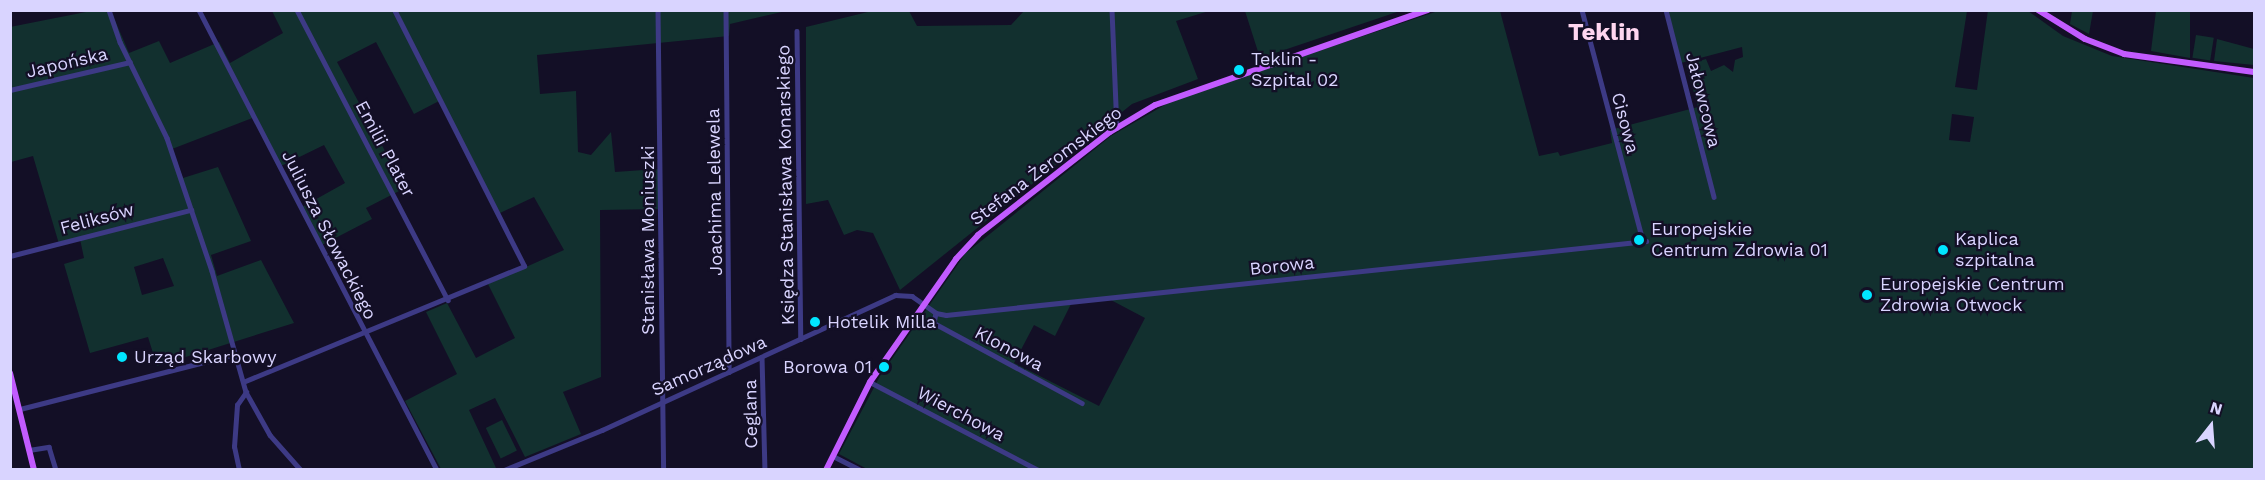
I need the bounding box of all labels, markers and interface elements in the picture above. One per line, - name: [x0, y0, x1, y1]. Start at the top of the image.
- district label: Teklin: [1568, 19, 1640, 47]
- street label: Japońska: [24, 43, 110, 83]
- street label: Księdza Stanisława Konarskiego: [773, 44, 799, 326]
- place label: Teklin - Szpital 02: [1251, 49, 1339, 92]
- street label: Jałowcowa: [1681, 50, 1725, 150]
- marker: Teklin - Szpital 02: [1232, 63, 1246, 77]
- street label: Cisowa: [1607, 90, 1643, 156]
- street label: Emilii Plater: [351, 97, 419, 201]
- street label: Stefana Żeromskiego: [966, 102, 1126, 230]
- street label: Joachima Lelewela: [703, 108, 727, 276]
- street label: Stanisława Moniuszki: [637, 145, 659, 335]
- street label: Juliusza Słowackiego: [277, 147, 381, 323]
- street label: Feliksów: [58, 199, 136, 239]
- place label: Europejskie Centrum Zdrowia 01: [1651, 219, 1828, 262]
- place label: Kaplica szpitalna: [1955, 229, 2035, 272]
- marker: Europejskie Centrum Zdrowia 01: [1632, 233, 1646, 247]
- marker: Kaplica szpitalna: [1936, 243, 1950, 257]
- street label: Borowa: [1248, 252, 1316, 280]
- place label: Europejskie Centrum Zdrowia Otwock: [1880, 274, 2065, 316]
- marker: Europejskie Centrum Zdrowia Otwock: [1858, 286, 1876, 304]
- place label: Hotelik Milla: [827, 311, 937, 333]
- marker: Hotelik Milla: [808, 315, 822, 329]
- street label: Klonowa: [971, 322, 1047, 376]
- street label: Samorządowa: [648, 331, 770, 401]
- place label: Urząd Skarbowy: [134, 346, 276, 368]
- marker: Urząd Skarbowy: [115, 350, 129, 364]
- place label: Borowa 01: [782, 356, 872, 378]
- marker: Borowa 01: [877, 360, 891, 374]
- street label: Ceglana: [740, 379, 762, 449]
- street label: Wierchowa: [913, 382, 1009, 446]
- north arrow: [2181, 396, 2241, 456]
- text: N: [2208, 397, 2225, 419]

